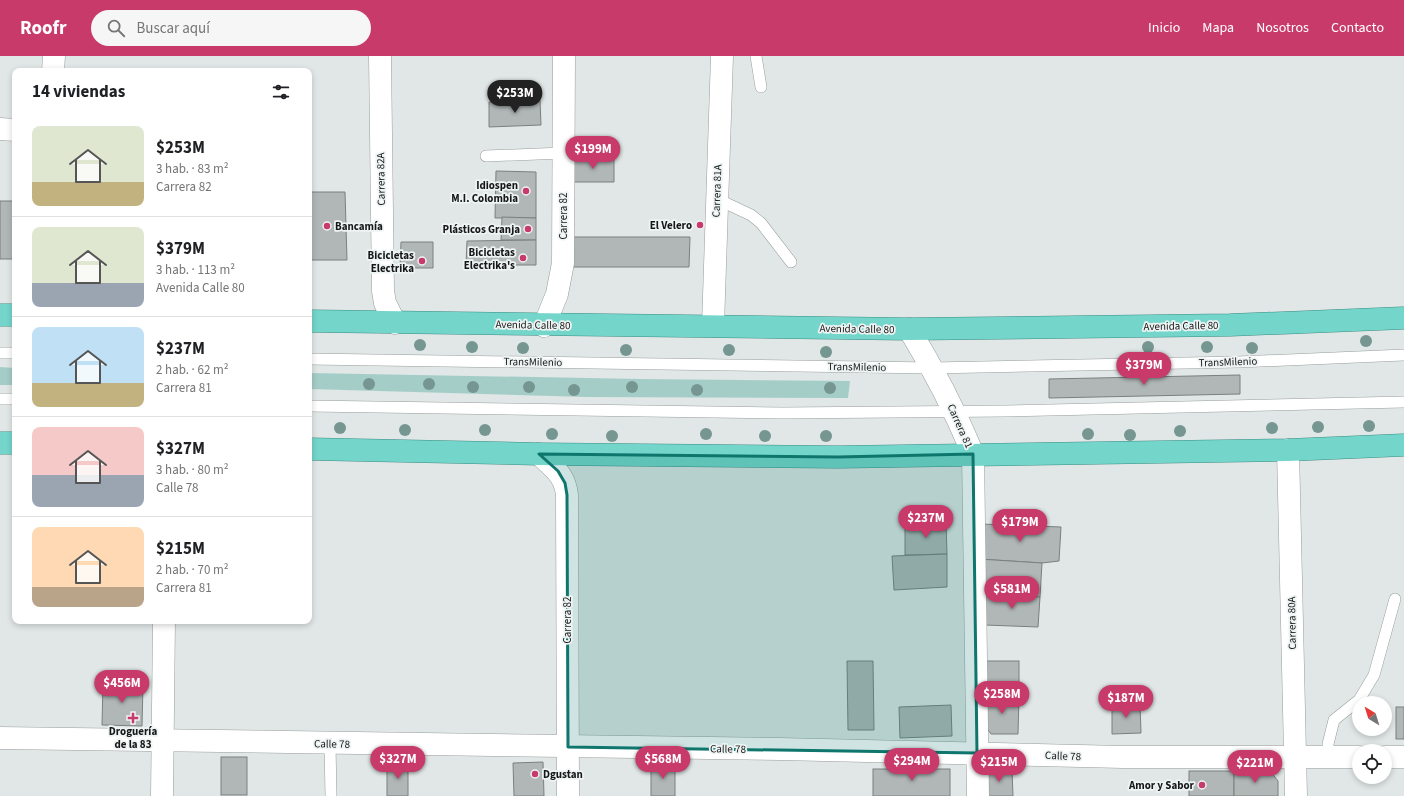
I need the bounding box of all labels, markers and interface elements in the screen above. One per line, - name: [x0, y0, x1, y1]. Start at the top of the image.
- search box: [91, 10, 371, 46]
- text: Roofr: [20, 15, 67, 42]
- icon: search: [105, 17, 127, 39]
- text: Buscar aquí: [137, 18, 210, 39]
- text: Inicio: [1148, 18, 1180, 38]
- text: Mapa: [1202, 18, 1234, 38]
- text: Nosotros: [1256, 18, 1309, 38]
- text: Contacto: [1331, 18, 1384, 38]
- text: 14 viviendas: [32, 80, 125, 104]
- pin: $253M: [487, 80, 543, 114]
- icon: filters: [270, 81, 292, 103]
- text: $253M: [496, 84, 534, 102]
- text: $253M: [156, 136, 205, 160]
- pin: $199M: [565, 136, 621, 170]
- text: $199M: [574, 140, 612, 158]
- icon: home: [64, 142, 112, 190]
- street label: Carrera 82A: [373, 152, 389, 206]
- text: 3 hab. · 83 m²: [156, 160, 229, 178]
- street label: Carrera 81A: [709, 164, 725, 218]
- text: Carrera 82: [156, 178, 212, 196]
- place label: Idiospen M.I. Colombia: [451, 178, 518, 206]
- marker: Idiospen M.I. Colombia: [521, 186, 531, 196]
- street label: Carrera 82: [556, 192, 571, 240]
- place label: El Velero: [650, 218, 692, 233]
- place label: Bancamía: [335, 219, 383, 234]
- marker: El Velero: [695, 220, 705, 230]
- marker: Bancamía: [322, 221, 332, 231]
- place label: Plásticos Granja: [443, 222, 520, 237]
- marker: Plásticos Granja: [523, 224, 533, 234]
- text: $379M: [156, 237, 205, 261]
- icon: home: [64, 243, 112, 291]
- place label: Bicicletas Electrika's: [464, 245, 515, 273]
- place label: Bicicletas Electrika: [368, 248, 414, 276]
- marker: Bicicletas Electrika's: [518, 253, 528, 263]
- marker: Bicicletas Electrika: [417, 256, 427, 266]
- text: 3 hab. · 113 m²: [156, 261, 235, 279]
- text: Avenida Calle 80: [156, 279, 245, 297]
- street label: Avenida Calle 80: [495, 317, 571, 333]
- street label: Avenida Calle 80: [1143, 318, 1219, 334]
- street label: Avenida Calle 80: [819, 321, 895, 337]
- text: $237M: [156, 337, 205, 361]
- icon: home: [64, 343, 112, 391]
- pin: $379M: [1116, 352, 1172, 386]
- street label: TransMilenio: [1198, 353, 1258, 371]
- street label: TransMilenio: [503, 354, 563, 370]
- text: $379M: [1125, 356, 1163, 374]
- street label: TransMilenio: [827, 359, 887, 375]
- text: 2 hab. · 62 m²: [156, 361, 229, 379]
- text: Carrera 81: [156, 379, 212, 397]
- street label: Carrera 81: [944, 401, 976, 451]
- text: $327M: [156, 437, 205, 461]
- icon: home: [64, 443, 112, 491]
- text: 3 hab. · 80 m²: [156, 461, 229, 479]
- text: Calle 78: [156, 479, 199, 497]
- pin: $237M: [898, 505, 954, 539]
- text: $237M: [907, 509, 945, 527]
- pin: $179M: [992, 509, 1048, 543]
- text: $179M: [1001, 513, 1039, 531]
- text: $215M: [156, 537, 205, 561]
- icon: home: [64, 543, 112, 591]
- text: 2 hab. · 70 m²: [156, 561, 229, 579]
- pin: $581M: [984, 576, 1040, 610]
- text: Carrera 81: [156, 579, 212, 597]
- text: $581M: [993, 580, 1031, 598]
- street label: Carrera 82: [560, 596, 575, 644]
- street label: Carrera 80A: [1284, 596, 1300, 650]
- pin: $456M: [94, 670, 150, 704]
- text: $456M: [103, 674, 141, 692]
- pin: $258M: [974, 681, 1030, 715]
- text: $258M: [983, 685, 1021, 703]
- pin: $187M: [1098, 685, 1154, 719]
- text: $187M: [1107, 689, 1145, 707]
- north arrow: [1352, 696, 1392, 736]
- map controls: [1352, 696, 1392, 784]
- marker: Droguería de la 83: [128, 713, 138, 723]
- place label: Droguería de la 83: [109, 724, 157, 752]
- street label: Calle 78: [314, 736, 351, 752]
- street label: Calle 78: [710, 741, 747, 757]
- button: locate: [1352, 744, 1392, 784]
- pin: $327M: [370, 746, 426, 780]
- pin: $568M: [635, 746, 691, 780]
- pin: $294M: [884, 748, 940, 782]
- street label: Calle 78: [1045, 748, 1082, 764]
- pin: $215M: [971, 749, 1027, 783]
- text: $327M: [379, 750, 417, 768]
- text: $568M: [644, 750, 682, 768]
- pin: $221M: [1227, 750, 1283, 784]
- text: $294M: [893, 752, 931, 770]
- text: $215M: [980, 753, 1018, 771]
- text: $221M: [1236, 754, 1274, 772]
- place label: Dgustan: [543, 767, 583, 782]
- marker: Dgustan: [530, 769, 540, 779]
- place label: Amor y Sabor: [1128, 778, 1195, 793]
- marker: Amor y Sabor: [1197, 780, 1207, 790]

